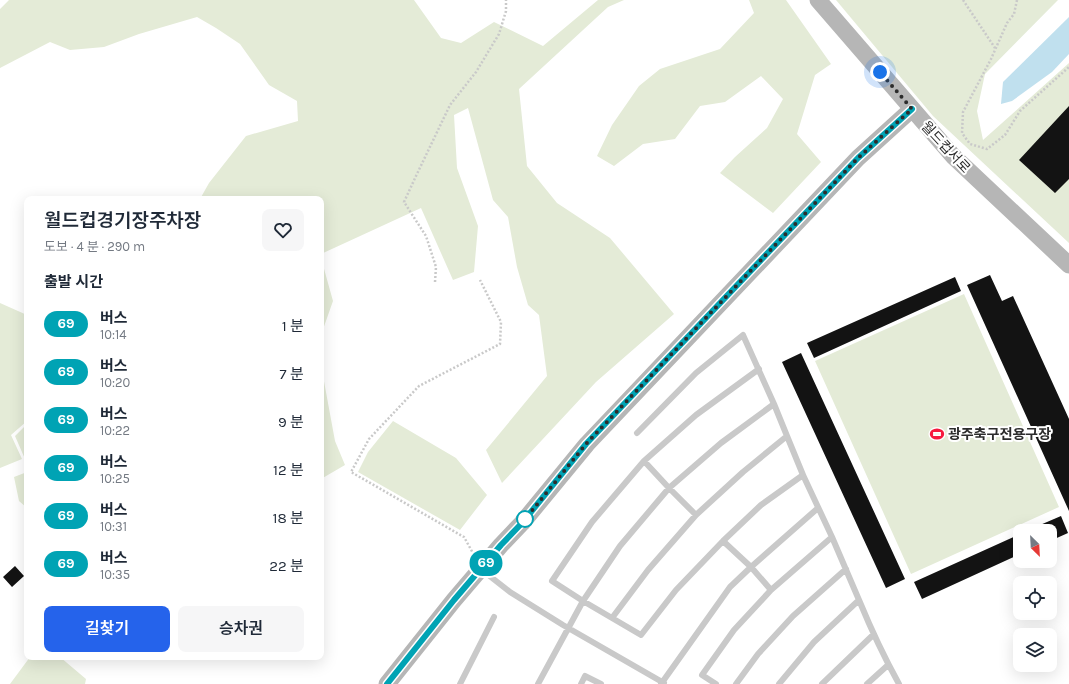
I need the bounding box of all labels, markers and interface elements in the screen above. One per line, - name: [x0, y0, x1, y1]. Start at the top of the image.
- your location: [870, 62, 890, 82]
- street label: 월드컵서로: [917, 118, 974, 177]
- button: heart: [262, 209, 304, 251]
- text: 월드컵경기장주차장: [44, 210, 201, 232]
- text: 도보 · 4 분 · 290 m: [44, 239, 145, 254]
- text: 출발 시간: [44, 273, 103, 291]
- text: 버스: [100, 309, 128, 327]
- text: 69: [57, 315, 75, 332]
- text: 1 분: [282, 317, 304, 335]
- text: 10:14: [100, 327, 127, 342]
- text: 버스: [100, 357, 128, 375]
- text: 69: [57, 363, 75, 380]
- text: 7 분: [280, 365, 304, 383]
- text: 10:20: [100, 375, 130, 390]
- text: 버스: [100, 405, 128, 423]
- text: 69: [57, 411, 75, 428]
- text: 9 분: [278, 413, 304, 431]
- text: 10:22: [100, 423, 130, 438]
- sports icon: 광주축구전용구장: [929, 426, 945, 442]
- place label: 광주축구전용구장: [948, 426, 1051, 443]
- text: 버스: [100, 453, 128, 471]
- text: 69: [57, 459, 75, 476]
- text: 12 분: [273, 461, 304, 479]
- text: 10:25: [100, 471, 130, 486]
- text: 버스: [100, 501, 128, 519]
- text: 69: [57, 507, 75, 524]
- text: 18 분: [272, 509, 304, 527]
- unlabelled marker: [516, 510, 534, 528]
- text: 10:31: [100, 519, 127, 534]
- north arrow: [1013, 524, 1057, 568]
- map controls: [1013, 524, 1057, 672]
- text: 버스: [100, 549, 128, 567]
- line badge: 69: [468, 550, 504, 576]
- text: 69: [477, 554, 495, 571]
- text: 69: [57, 555, 75, 572]
- text: 22 분: [269, 557, 304, 575]
- text: 10:35: [100, 567, 130, 582]
- button: locate: [1013, 576, 1057, 620]
- button: 길찾기: [44, 606, 170, 652]
- button: 승차권: [178, 606, 304, 652]
- button: layers: [1013, 628, 1057, 672]

